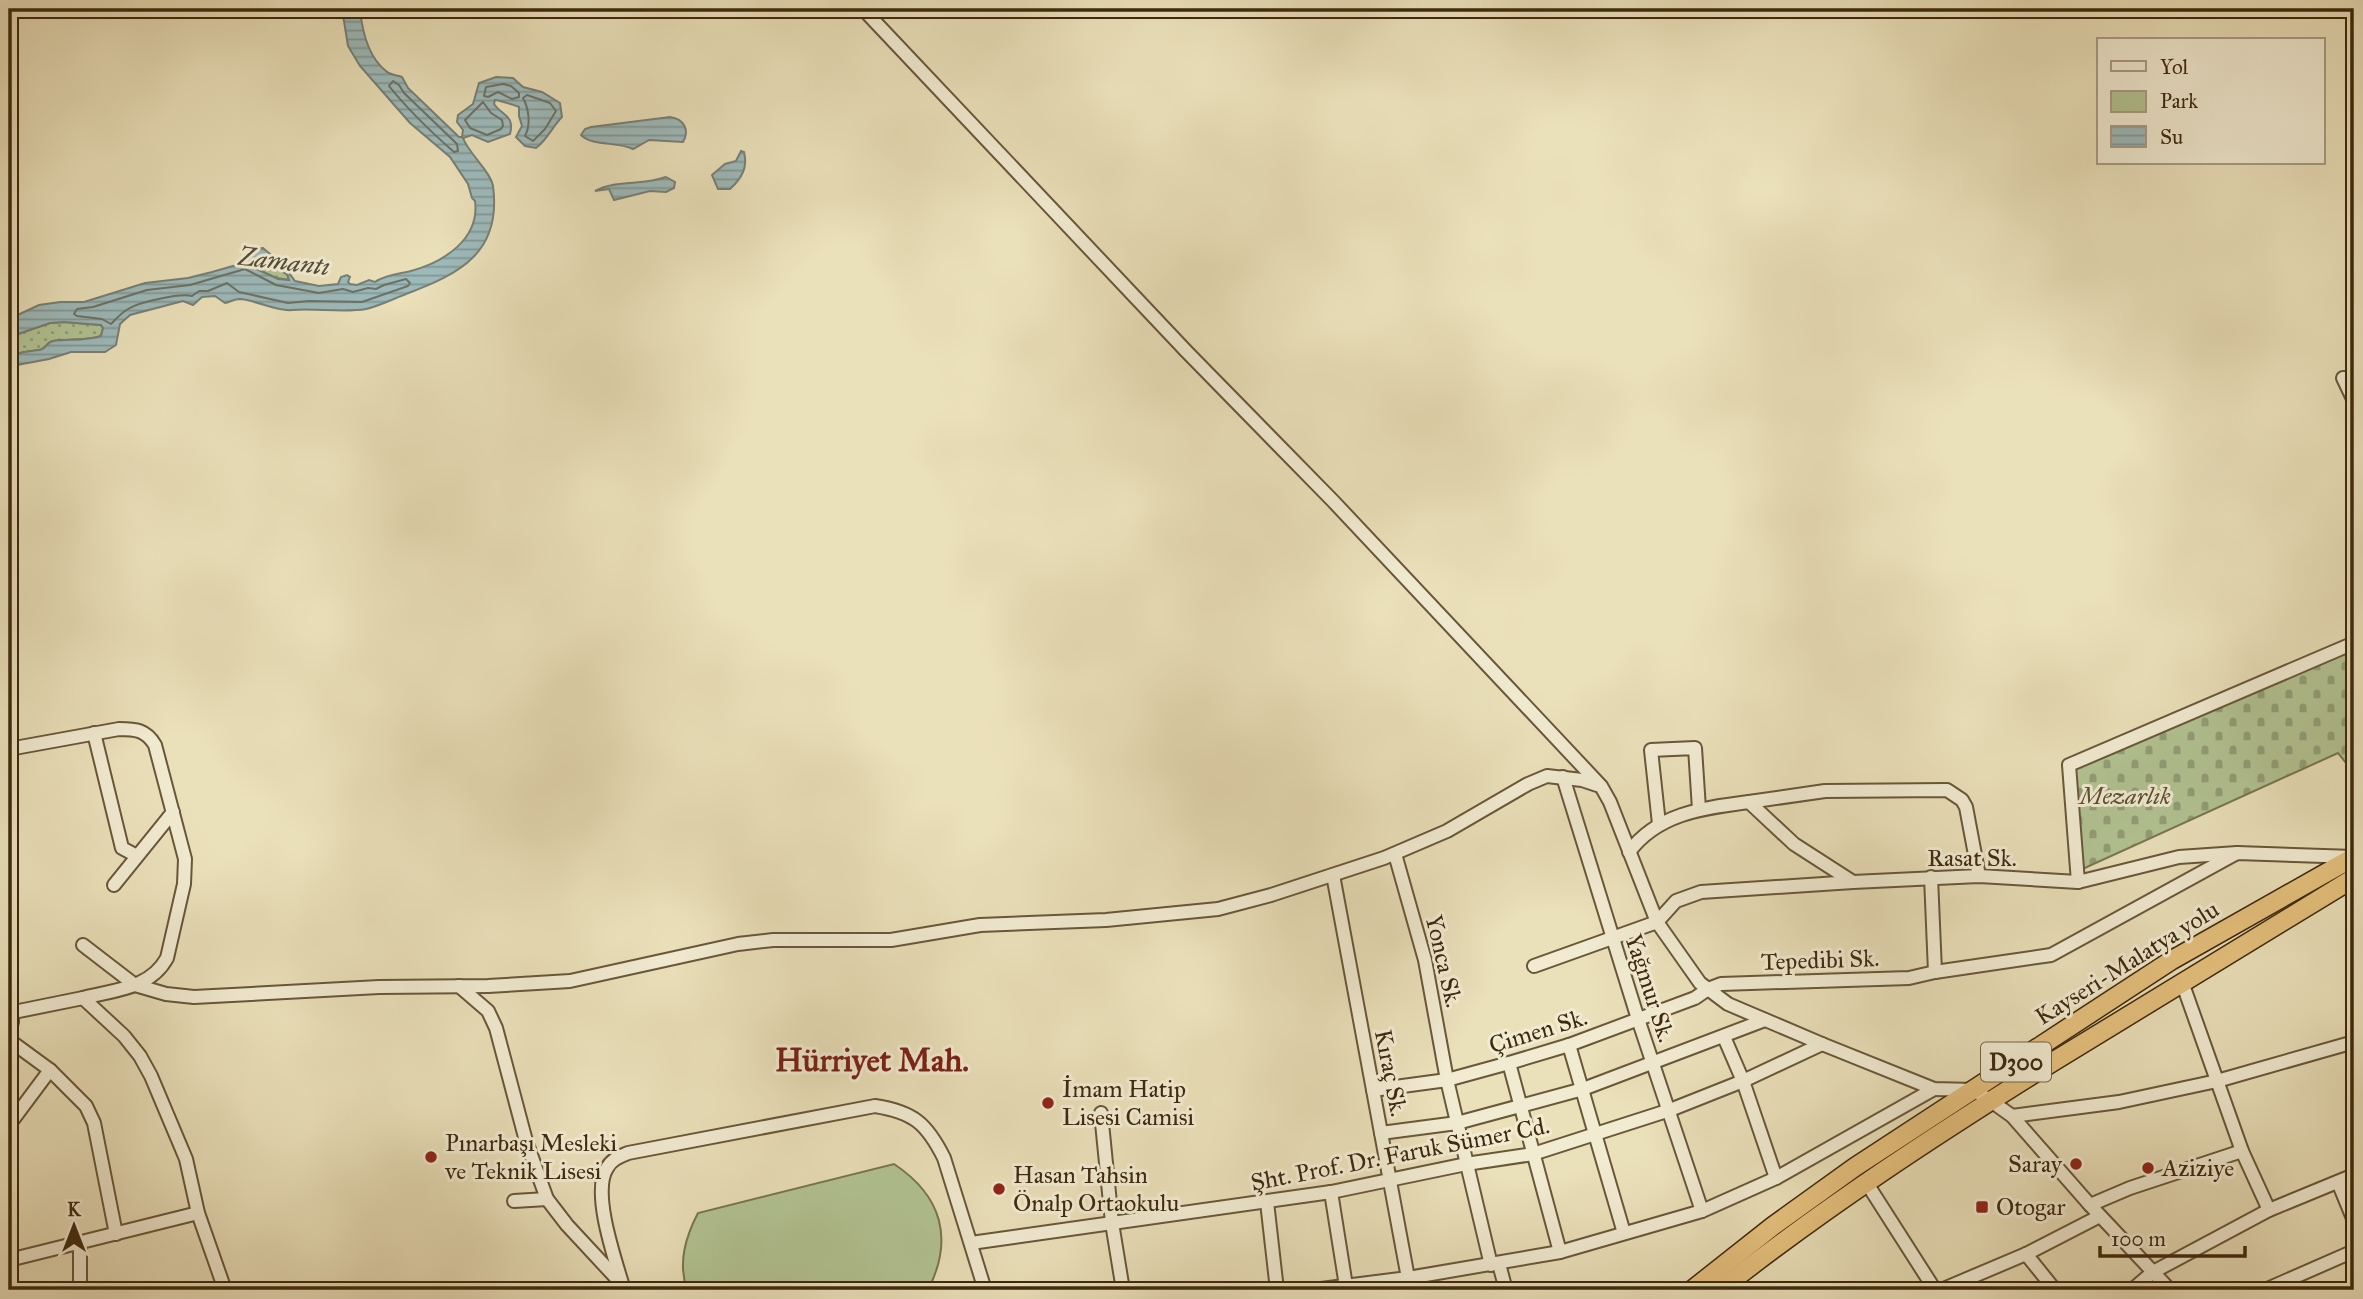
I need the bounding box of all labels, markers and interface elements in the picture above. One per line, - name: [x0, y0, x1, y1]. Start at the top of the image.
- legend: [2097, 38, 2324, 164]
- text: Yol: [2160, 54, 2189, 80]
- text: Park: [2160, 88, 2198, 114]
- text: Su: [2160, 124, 2183, 150]
- water label: Zamantı: [235, 239, 332, 283]
- park label: Mezarlık: [2077, 781, 2171, 811]
- street label: Rasat Sk.: [1927, 843, 2017, 873]
- street label: Kayseri-Malatya yolu: [2030, 894, 2225, 1032]
- street label: Yonca Sk.: [1419, 912, 1469, 1010]
- street label: Yağmur Sk.: [1618, 930, 1682, 1046]
- street label: Tepedibi Sk.: [1760, 943, 1880, 977]
- street label: Çimen Sk.: [1485, 1002, 1591, 1060]
- street label: Kıraç Sk.: [1368, 1027, 1414, 1119]
- district label: Hürriyet Mah.: [775, 1041, 969, 1080]
- road number: D300: [1981, 1042, 2051, 1082]
- place label: İmam Hatip Lisesi Camisi: [1062, 1074, 1195, 1132]
- marker: İmam Hatip Lisesi Camisi: [1040, 1095, 1056, 1111]
- street label: Şht. Prof. Dr. Faruk Sümer Cd.: [1248, 1110, 1552, 1198]
- place label: Pınarbaşı Mesleki ve Teknik Lisesi: [444, 1128, 617, 1186]
- marker: Pınarbaşı Mesleki ve Teknik Lisesi: [423, 1149, 439, 1165]
- place label: Saray: [2008, 1149, 2063, 1179]
- place label: Aziziye: [2161, 1153, 2234, 1183]
- marker: Saray: [2068, 1156, 2084, 1172]
- place label: Hasan Tahsin Önalp Ortaokulu: [1013, 1160, 1179, 1218]
- marker: Aziziye: [2140, 1160, 2156, 1176]
- marker: Hasan Tahsin Önalp Ortaokulu: [991, 1181, 1007, 1197]
- north arrow: [38, 1190, 108, 1260]
- place label: Otogar: [1996, 1192, 2065, 1222]
- text: K: [67, 1198, 82, 1221]
- marker: Otogar: [1974, 1199, 1990, 1215]
- scale bar: [2100, 1215, 2246, 1259]
- text: 100 m: [2111, 1226, 2166, 1252]

